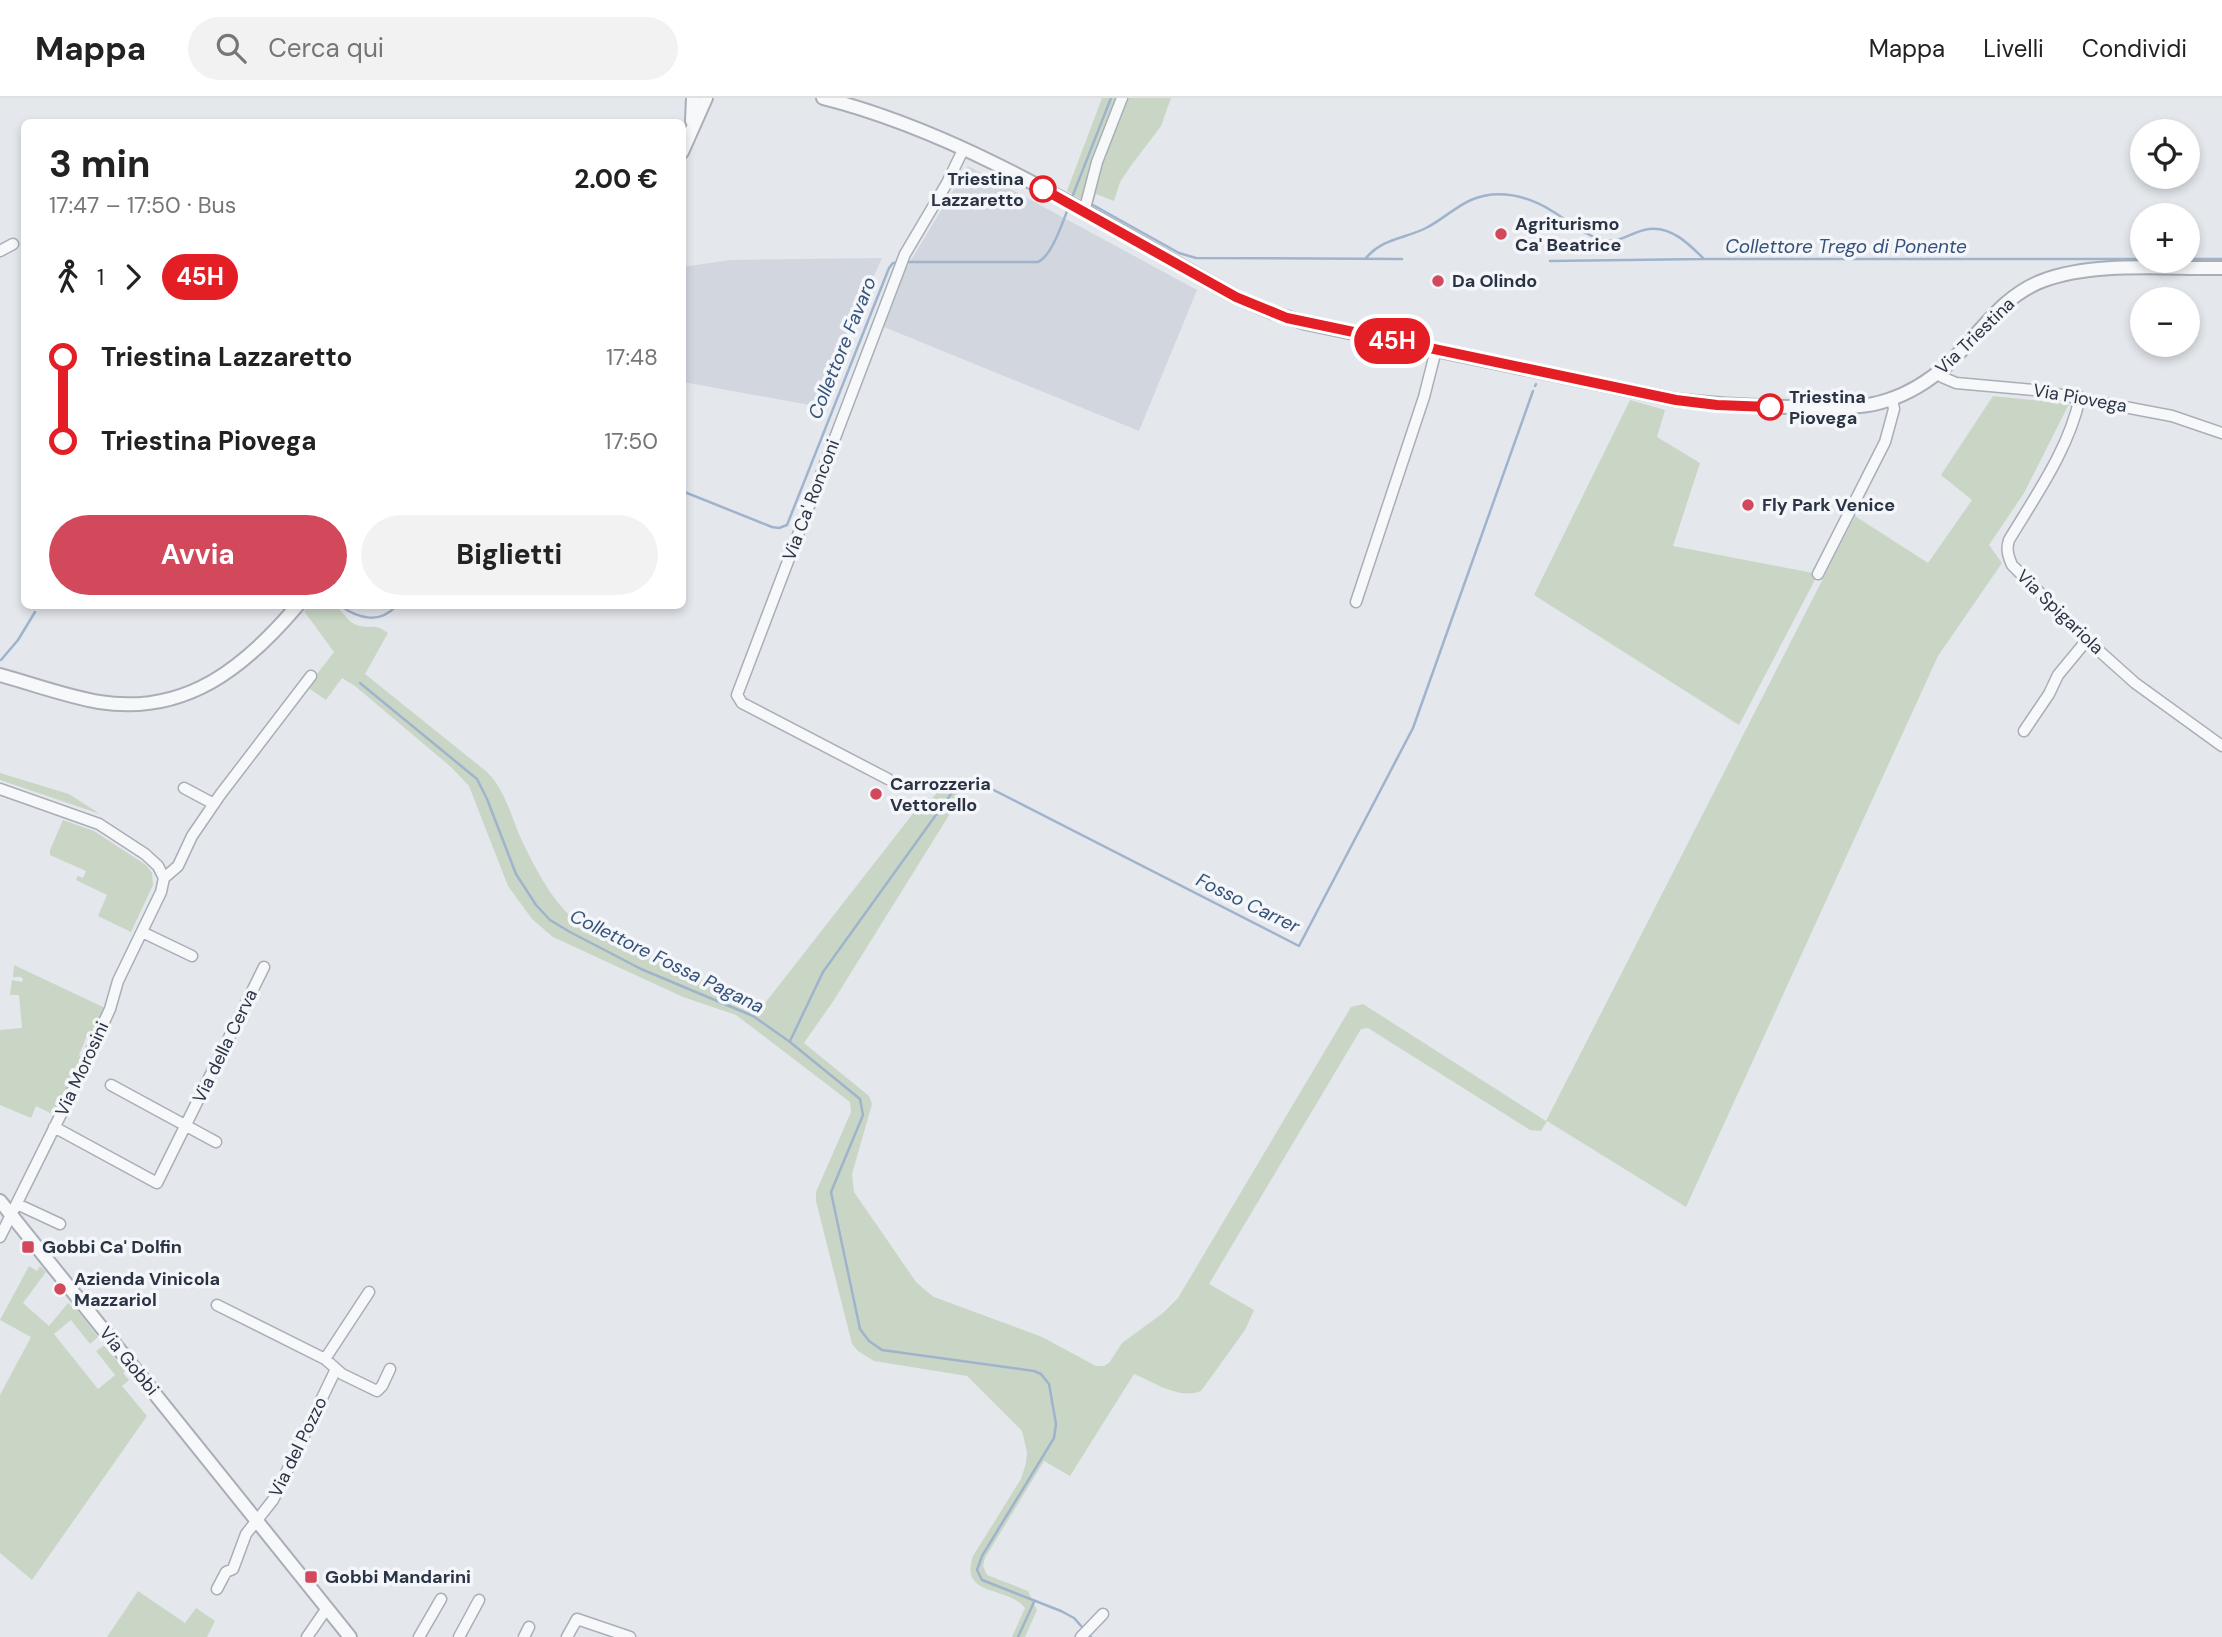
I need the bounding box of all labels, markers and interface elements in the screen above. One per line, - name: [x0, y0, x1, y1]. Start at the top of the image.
- search box: [188, 17, 678, 80]
- text: Mappa: [35, 27, 146, 70]
- icon: search: [212, 29, 250, 67]
- text: Cerca qui: [268, 31, 384, 65]
- text: Mappa: [1869, 33, 1945, 64]
- text: Livelli: [1983, 33, 2044, 64]
- text: Condividi: [2082, 33, 2187, 64]
- map controls: [2130, 119, 2200, 357]
- button: locate: [2130, 119, 2200, 189]
- text: 3 min: [49, 139, 150, 189]
- text: 2.00 €: [574, 162, 658, 196]
- place label: Triestina Lazzaretto: [931, 167, 1024, 212]
- marker: Triestina Lazzaretto: [1030, 176, 1056, 202]
- text: 17:47 – 17:50 · Bus: [49, 190, 236, 220]
- button: +: [2130, 203, 2200, 273]
- place label: Agriturismo Ca' Beatrice: [1515, 212, 1621, 257]
- marker: Agriturismo Ca' Beatrice: [1493, 226, 1509, 242]
- water label: Collettore Trego di Ponente: [1725, 234, 1967, 259]
- icon: walk: [49, 258, 87, 296]
- icon: forward: [114, 258, 152, 296]
- text: 45H: [176, 261, 224, 292]
- text: 1: [97, 262, 104, 292]
- place label: Da Olindo: [1452, 269, 1537, 293]
- water label: Collettore Favaro: [802, 273, 882, 423]
- marker: Da Olindo: [1430, 273, 1446, 289]
- button: −: [2130, 287, 2200, 357]
- street label: Via Triestina: [1930, 292, 2020, 380]
- line badge: 45H: [1352, 318, 1432, 364]
- text: 45H: [1368, 325, 1416, 356]
- text: Triestina Lazzaretto: [101, 340, 352, 374]
- text: 17:48: [606, 342, 658, 372]
- street label: Via Piovega: [2031, 378, 2129, 418]
- place label: Triestina Piovega: [1789, 385, 1866, 430]
- marker: Triestina Piovega: [1757, 394, 1783, 420]
- text: Triestina Piovega: [101, 424, 316, 458]
- text: 17:50: [604, 426, 658, 456]
- street label: Via Ca' Ronconi: [777, 436, 845, 564]
- place label: Fly Park Venice: [1762, 493, 1895, 517]
- marker: Fly Park Venice: [1740, 497, 1756, 513]
- button: Avvia: [49, 515, 347, 595]
- button: Biglietti: [361, 515, 658, 595]
- street label: Via Spigariola: [2011, 564, 2109, 660]
- place label: Carrozzeria Vettorello: [890, 772, 991, 817]
- marker: Carrozzeria Vettorello: [868, 786, 884, 802]
- water label: Fosso Carrer: [1192, 867, 1305, 939]
- water label: Collettore Fossa Pagana: [566, 903, 768, 1019]
- street label: Via della Cerva: [187, 985, 263, 1107]
- street label: Via Morosini: [50, 1018, 114, 1120]
- place label: Gobbi Ca' Dolfin: [42, 1235, 182, 1259]
- marker: Gobbi Ca' Dolfin: [20, 1239, 36, 1255]
- place label: Azienda Vinicola Mazzariol: [74, 1267, 220, 1312]
- marker: Azienda Vinicola Mazzariol: [52, 1281, 68, 1297]
- street label: Via Gobbi: [94, 1322, 164, 1400]
- street label: Via del Pozzo: [263, 1393, 333, 1501]
- place label: Gobbi Mandarini: [325, 1565, 471, 1589]
- marker: Gobbi Mandarini: [303, 1569, 319, 1585]

